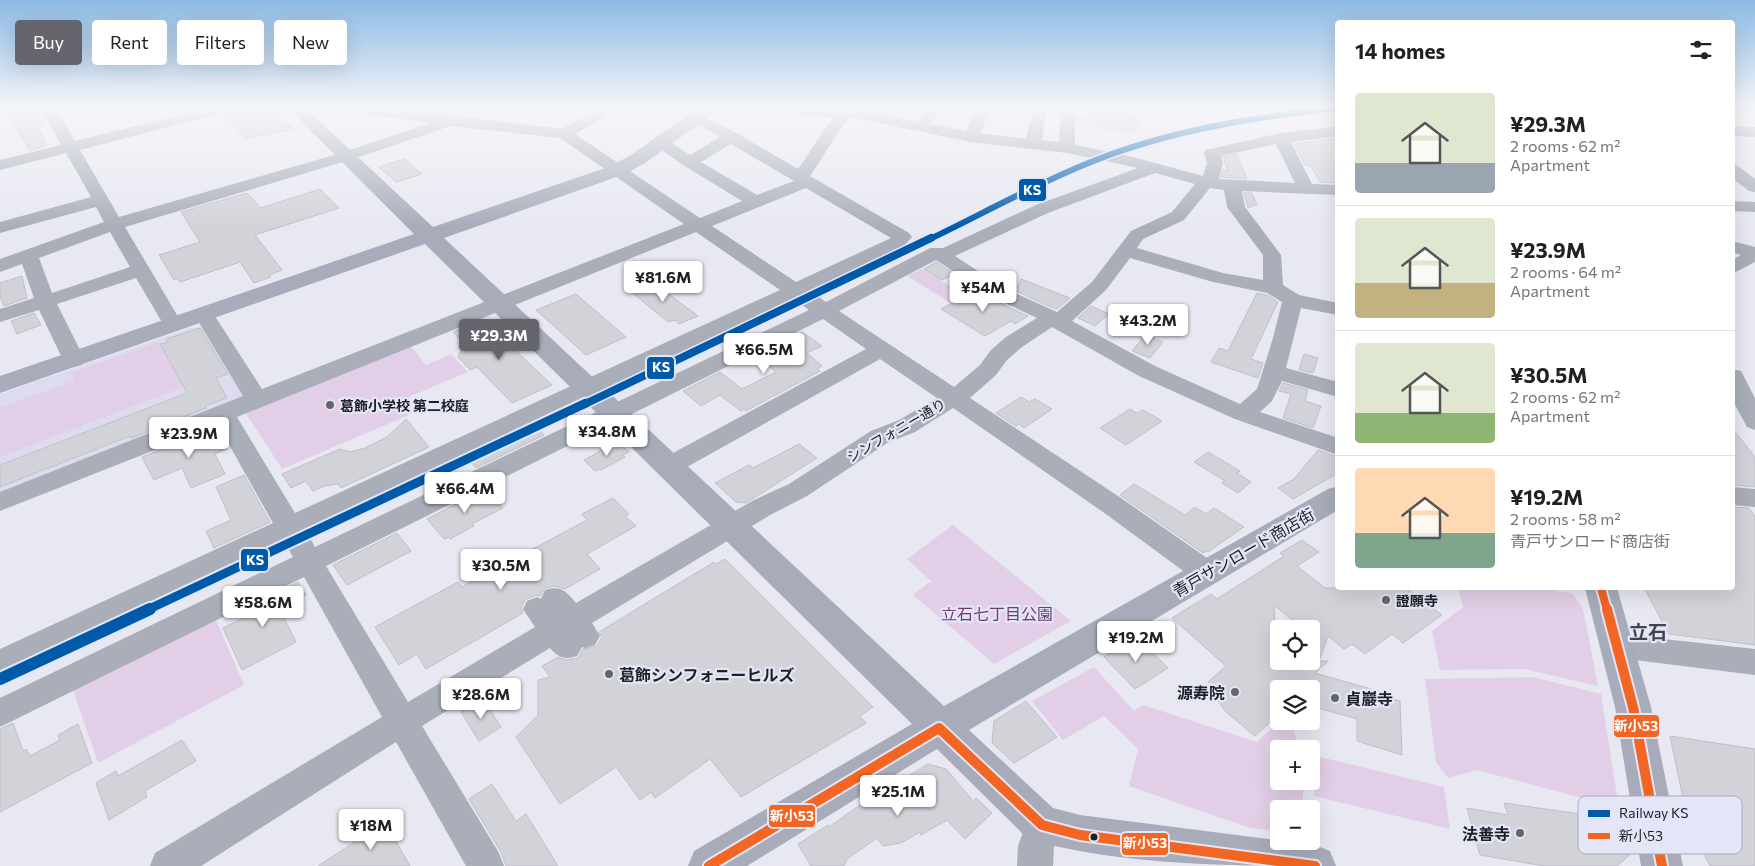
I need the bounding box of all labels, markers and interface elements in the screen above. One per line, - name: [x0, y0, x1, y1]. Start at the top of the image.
- chip: Buy: [15, 20, 82, 65]
- chip: Rent: [92, 20, 167, 65]
- chip: Filters: [177, 20, 264, 65]
- chip: New: [274, 20, 347, 65]
- icon: filters: [1687, 36, 1715, 64]
- text: 14 homes: [1355, 38, 1445, 63]
- text: ¥29.3M: [1510, 111, 1586, 136]
- icon: home: [1395, 113, 1455, 173]
- text: 2 rooms · 62 m²: [1510, 136, 1620, 155]
- text: Apartment: [1510, 155, 1590, 174]
- line badge: KS: [1018, 178, 1047, 202]
- text: KS: [1023, 181, 1041, 198]
- text: ¥23.9M: [1510, 237, 1586, 262]
- icon: home: [1395, 238, 1455, 298]
- pin: ¥81.6M: [622, 260, 704, 303]
- text: 2 rooms · 64 m²: [1510, 262, 1621, 281]
- text: ¥81.6M: [635, 267, 691, 286]
- pin: ¥54M: [953, 270, 1013, 313]
- text: ¥54M: [961, 277, 1005, 296]
- text: Apartment: [1510, 281, 1590, 300]
- pin: ¥43.2M: [1107, 304, 1189, 346]
- text: ¥43.2M: [1119, 310, 1177, 329]
- pin: ¥29.3M: [458, 318, 540, 361]
- text: ¥29.3M: [470, 325, 528, 344]
- pin: ¥66.5M: [723, 332, 805, 375]
- text: ¥66.5M: [735, 339, 793, 358]
- line badge: KS: [646, 356, 675, 380]
- text: KS: [652, 358, 670, 375]
- text: ¥30.5M: [1510, 362, 1587, 387]
- icon: home: [1395, 363, 1455, 423]
- text: 2 rooms · 62 m²: [1510, 387, 1620, 406]
- street label: シンフォニー通り: [843, 395, 949, 465]
- place label: 葛飾小学校 第二校庭: [340, 397, 469, 414]
- marker: 葛飾小学校 第二校庭: [324, 399, 336, 411]
- text: Apartment: [1510, 406, 1590, 425]
- pin: ¥34.8M: [566, 414, 648, 457]
- pin: ¥23.9M: [148, 416, 230, 459]
- text: ¥34.8M: [578, 421, 636, 440]
- text: ¥23.9M: [160, 423, 218, 442]
- pin: ¥66.4M: [424, 472, 506, 514]
- text: ¥66.4M: [435, 478, 495, 497]
- text: ¥19.2M: [1510, 484, 1583, 509]
- icon: home: [1395, 488, 1455, 548]
- street label: 青戸サンロード商店街: [1169, 504, 1317, 600]
- text: 2 rooms · 58 m²: [1510, 509, 1621, 528]
- text: 青戸サンロード商店街: [1510, 531, 1670, 550]
- line badge: KS: [240, 548, 269, 572]
- pin: ¥30.5M: [460, 548, 542, 591]
- text: KS: [246, 551, 264, 568]
- text: ¥30.5M: [471, 555, 531, 574]
- pin: ¥58.6M: [222, 586, 304, 628]
- text: ¥58.6M: [234, 592, 292, 611]
- place label: 證願寺: [1396, 592, 1438, 609]
- marker: 證願寺: [1380, 594, 1392, 606]
- park label: 立石七丁目公園: [941, 604, 1053, 623]
- pin: ¥19.2M: [1095, 620, 1177, 663]
- map controls: [1270, 620, 1320, 850]
- button: locate: [1270, 620, 1320, 670]
- district label: 立石: [1629, 620, 1667, 643]
- text: ¥19.2M: [1108, 627, 1164, 646]
- place label: 葛飾シンフォニーヒルズ: [619, 665, 795, 684]
- marker: 葛飾シンフォニーヒルズ: [603, 668, 615, 680]
- pin: ¥28.6M: [440, 678, 522, 720]
- button: layers: [1270, 680, 1320, 730]
- place label: 源寿院: [1177, 683, 1225, 702]
- text: ¥28.6M: [452, 684, 510, 703]
- marker: 源寿院: [1229, 686, 1241, 698]
- place label: 貞巖寺: [1345, 689, 1393, 708]
- marker: 貞巖寺: [1329, 692, 1341, 704]
- line badge: 新小53: [1613, 714, 1660, 738]
- text: 新小53: [1614, 717, 1658, 734]
- button: +: [1270, 740, 1320, 790]
- pin: ¥25.1M: [857, 774, 939, 817]
- text: ¥25.1M: [871, 781, 925, 800]
- legend: [1578, 796, 1742, 854]
- button: −: [1270, 800, 1320, 850]
- line badge: 新小53: [768, 804, 816, 828]
- text: Railway KS: [1619, 804, 1689, 821]
- text: 新小53: [770, 807, 814, 824]
- pin: ¥18M: [341, 808, 401, 851]
- text: ¥18M: [350, 815, 392, 834]
- place label: 法善寺: [1462, 824, 1510, 843]
- marker: 法善寺: [1514, 827, 1526, 839]
- text: 新小53: [1619, 827, 1663, 844]
- unlabelled marker: [1089, 832, 1099, 842]
- line badge: 新小53: [1121, 832, 1169, 856]
- text: 新小53: [1123, 834, 1167, 851]

